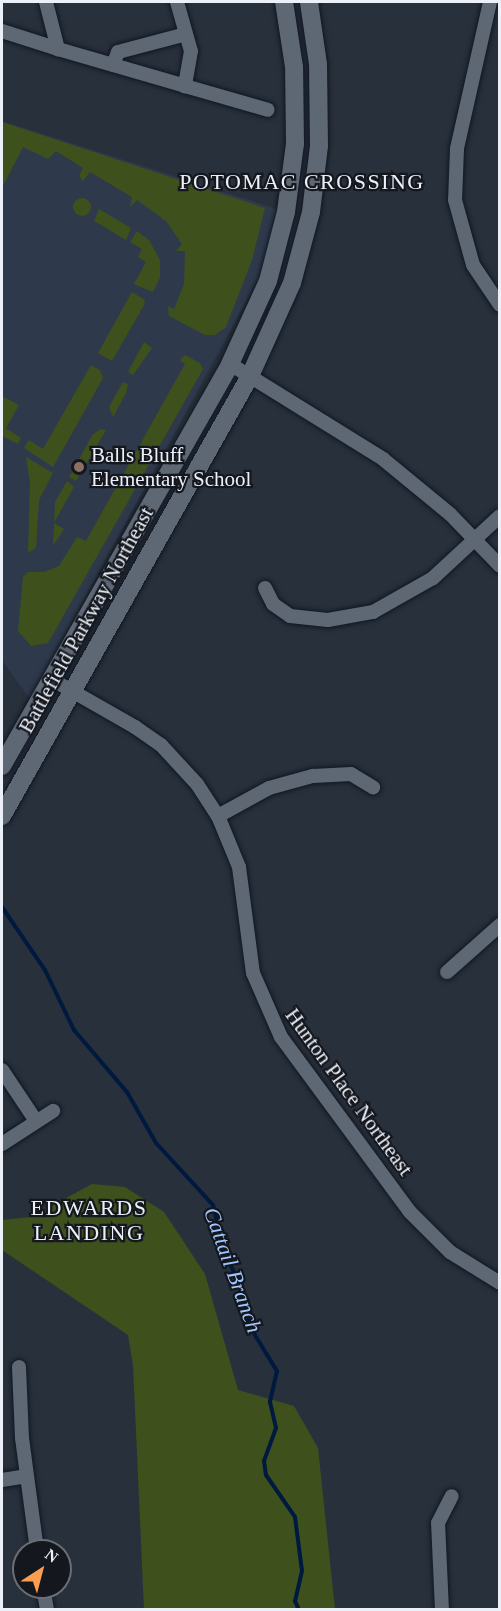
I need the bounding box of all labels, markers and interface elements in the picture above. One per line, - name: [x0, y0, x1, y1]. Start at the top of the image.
- district label: POTOMAC CROSSING: [179, 169, 425, 195]
- place label: Balls Bluff Elementary School: [91, 442, 251, 492]
- marker: Balls Bluff Elementary School: [72, 460, 86, 474]
- street label: Battlefield Parkway Northeast: [13, 503, 159, 737]
- street label: Hunton Place Northeast: [280, 1003, 418, 1181]
- district label: EDWARDS LANDING: [31, 1194, 147, 1246]
- water label: Cattail Branch: [198, 1204, 268, 1336]
- north arrow: [12, 1539, 72, 1599]
- text: N: [42, 1545, 61, 1566]

